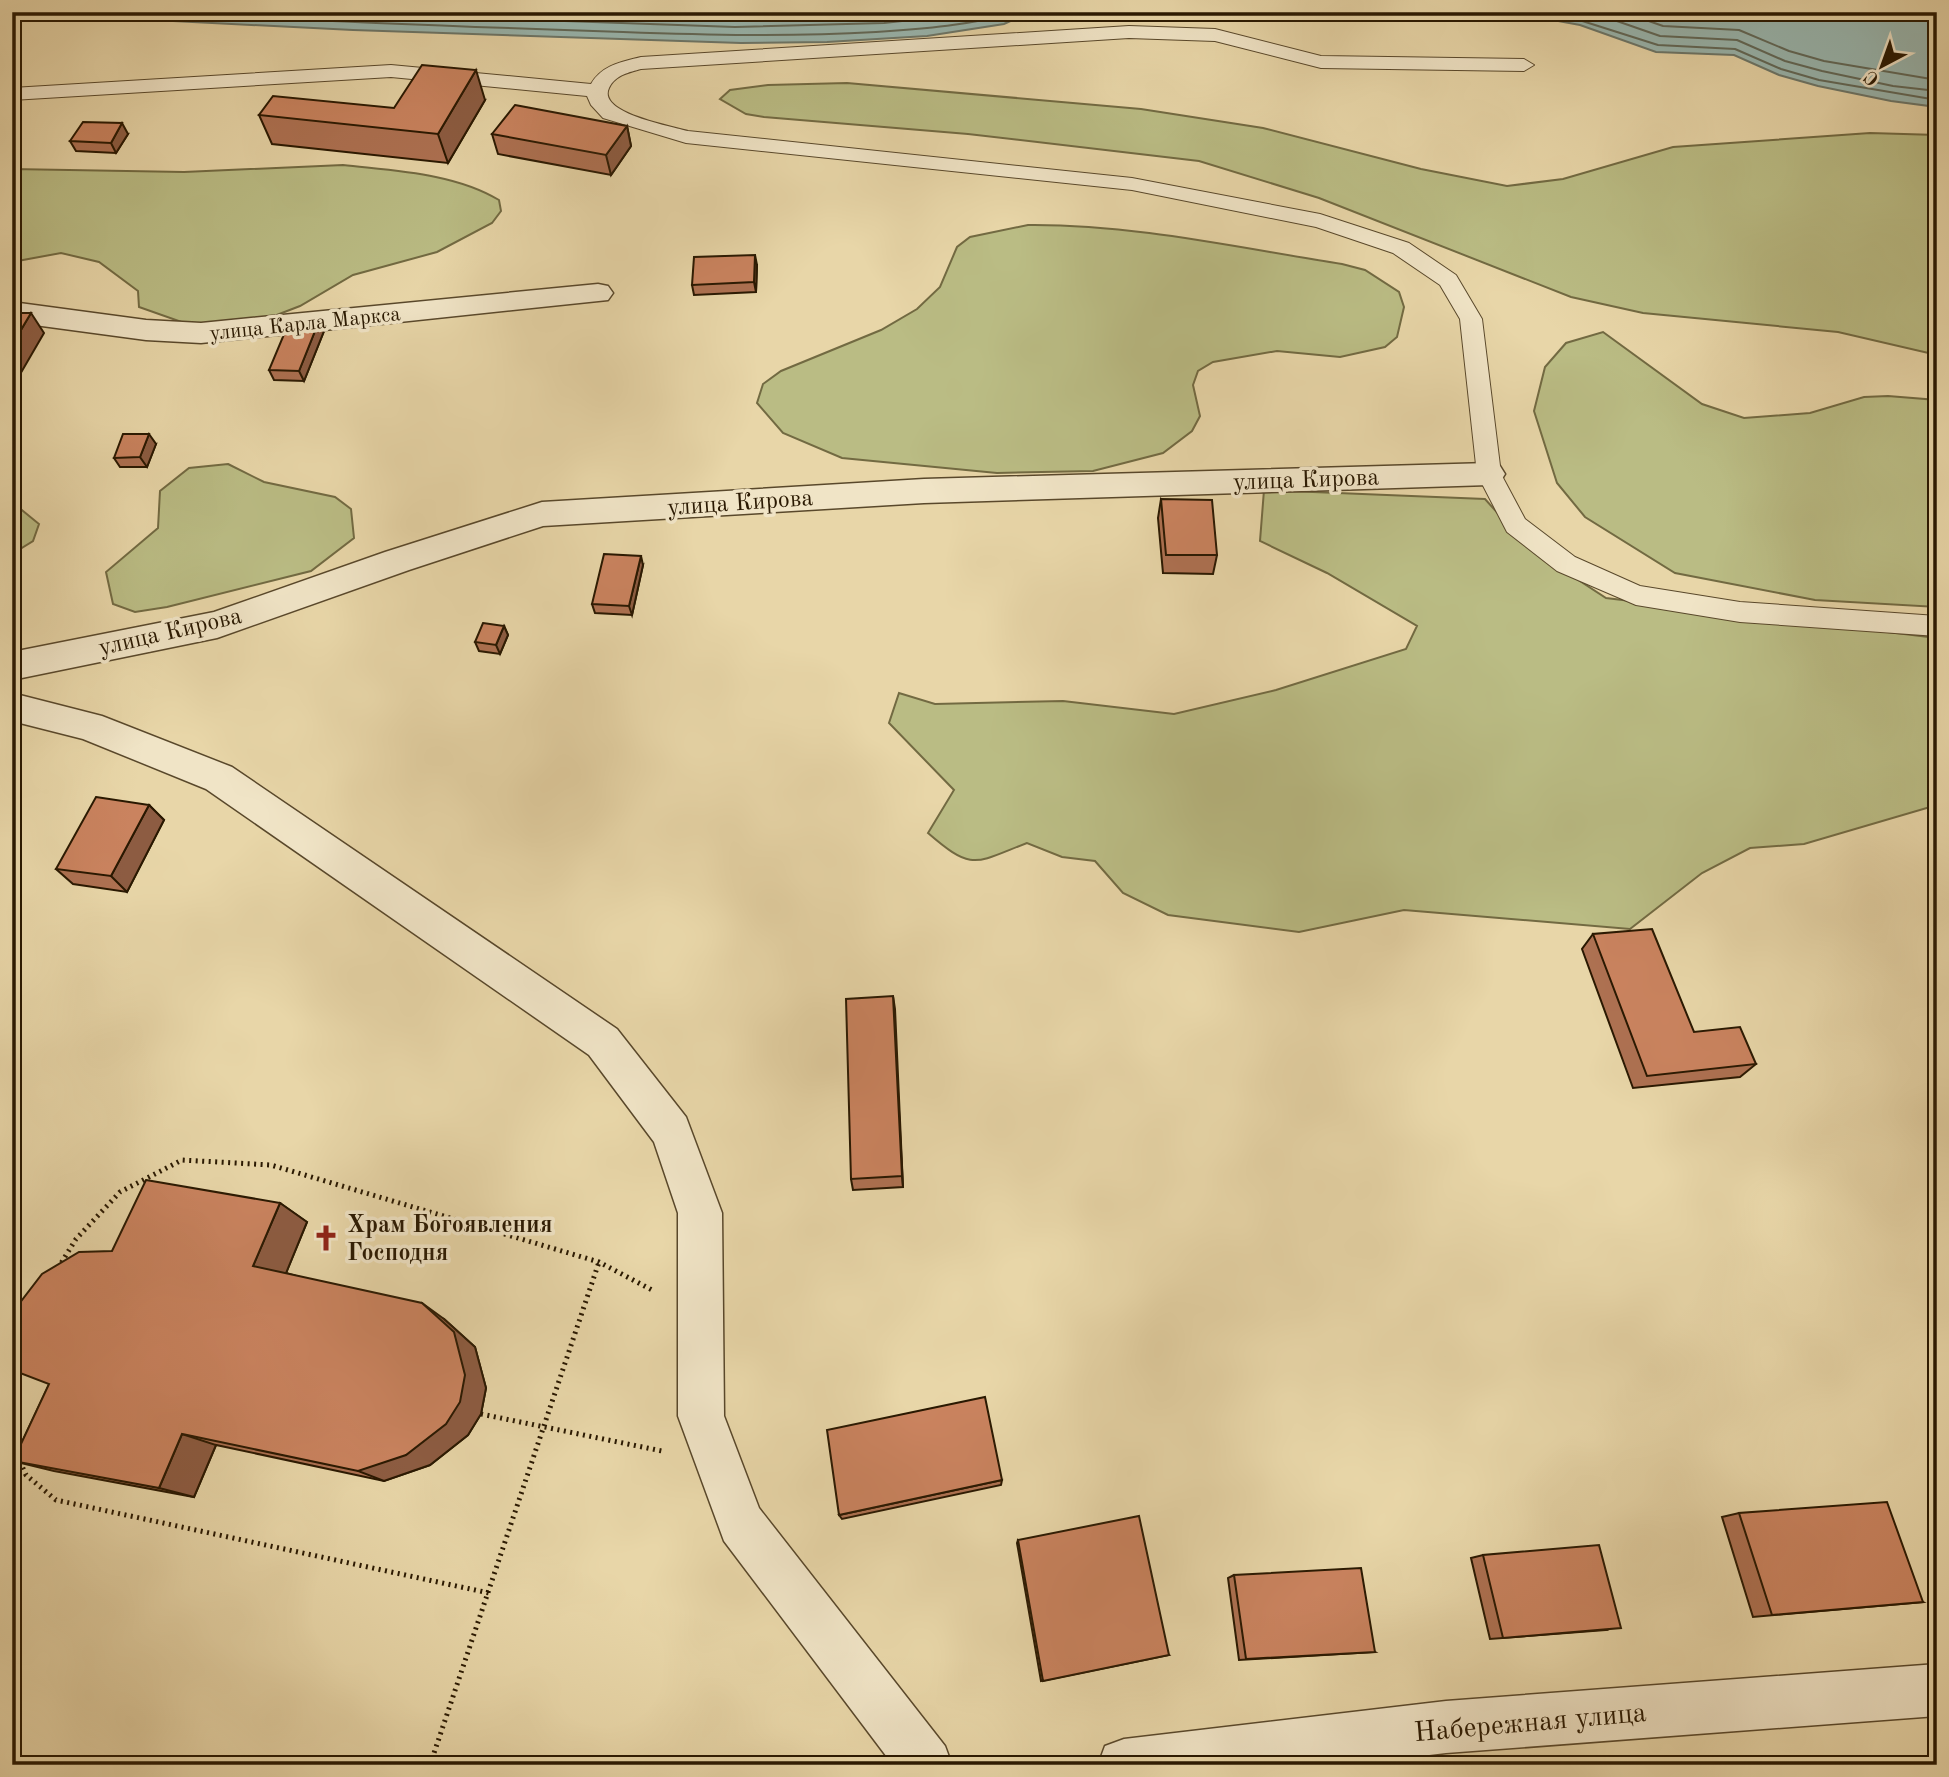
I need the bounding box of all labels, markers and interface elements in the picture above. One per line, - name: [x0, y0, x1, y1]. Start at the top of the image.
- north arrow: [1848, 32, 1918, 102]
- text: С: [1862, 66, 1883, 88]
- street label: улица Карла Маркса: [209, 304, 402, 345]
- street label: улица Кирова: [1233, 466, 1380, 496]
- street label: улица Кирова: [666, 487, 814, 521]
- street label: улица Кирова: [97, 605, 245, 661]
- place label: Храм Богоявления Господня: [347, 1214, 553, 1266]
- church icon: Храм Богоявления Господня: [311, 1223, 341, 1253]
- street label: Набережная улица: [1413, 1700, 1648, 1748]

